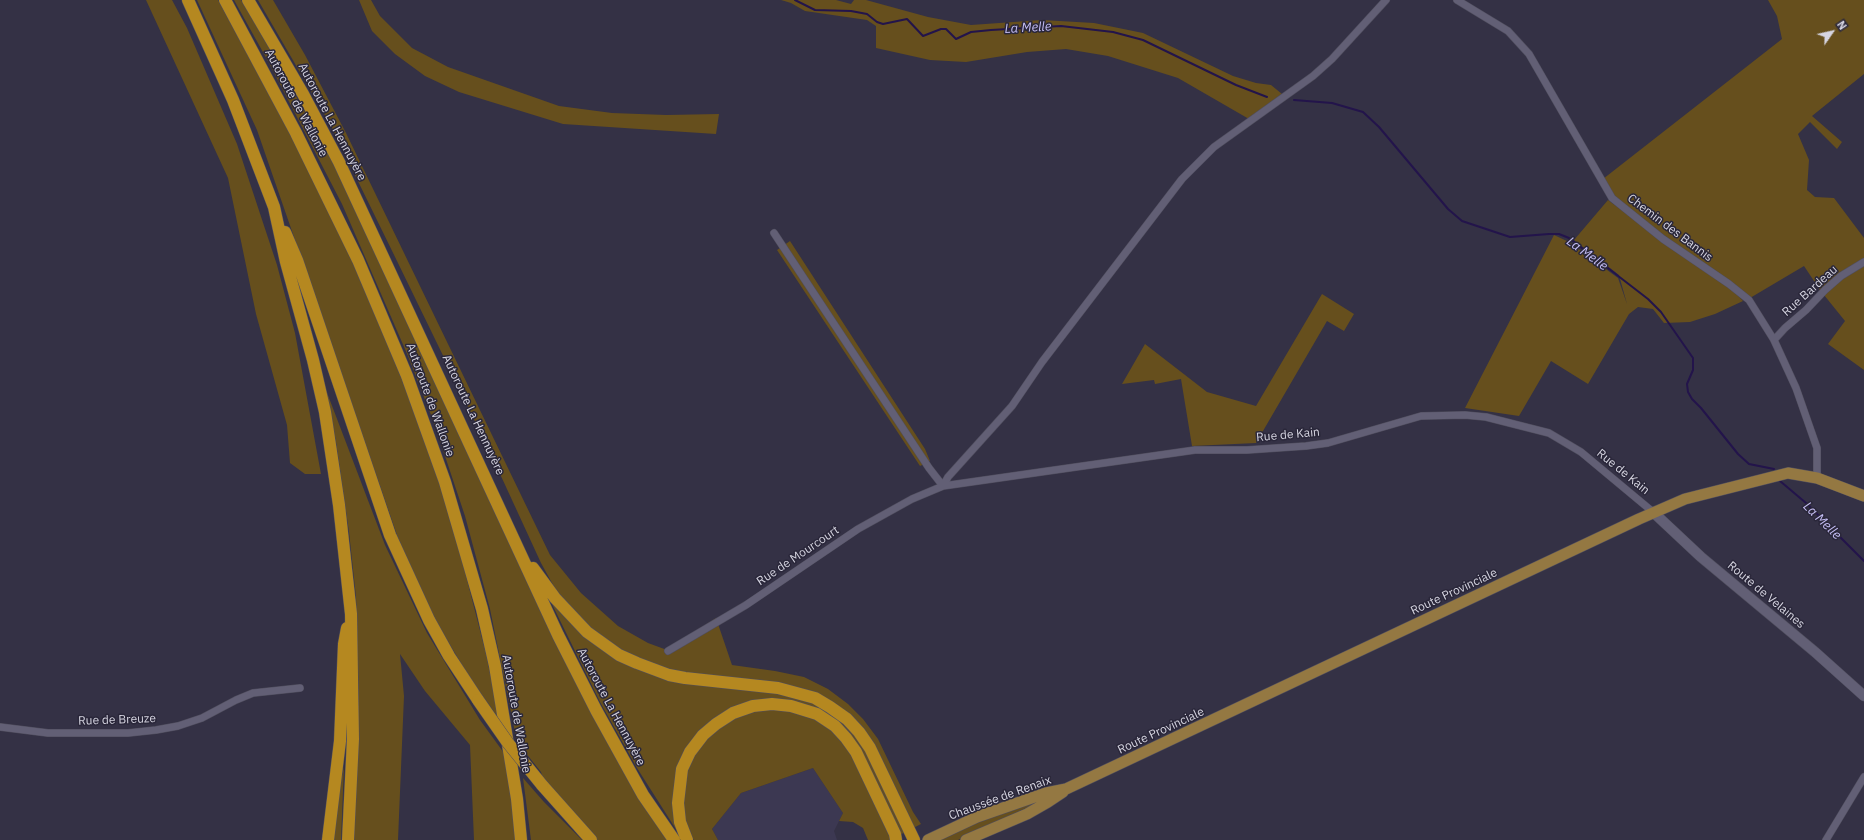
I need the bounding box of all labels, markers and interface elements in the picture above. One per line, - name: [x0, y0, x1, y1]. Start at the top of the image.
- north arrow: [1812, 12, 1852, 52]
- text: N: [1834, 18, 1850, 33]
- water label: La Melle: [1004, 19, 1052, 37]
- street label: Autoroute de Wallonie: [262, 47, 330, 159]
- street label: Autoroute La Hennuyère: [295, 61, 369, 183]
- street label: Chemin des Bannis: [1625, 191, 1715, 265]
- water label: La Melle: [1563, 234, 1611, 274]
- street label: Rue Bardeau: [1779, 262, 1841, 320]
- street label: Autoroute de Wallonie: [403, 341, 457, 459]
- street label: Autoroute La Hennuyère: [439, 353, 507, 477]
- street label: Rue de Kain: [1256, 425, 1320, 445]
- street label: Rue de Kain: [1594, 446, 1652, 498]
- water label: La Melle: [1800, 499, 1844, 543]
- street label: Rue de Mourcourt: [754, 523, 842, 589]
- street label: Route de Velaines: [1724, 558, 1808, 632]
- street label: Route Provinciale: [1408, 566, 1500, 618]
- street label: Autoroute La Hennuyère: [574, 646, 648, 768]
- street label: Autoroute de Wallonie: [499, 654, 533, 774]
- street label: Route Provinciale: [1115, 705, 1207, 757]
- street label: Rue de Breuze: [78, 711, 156, 729]
- street label: Chaussée de Renaix: [947, 773, 1053, 823]

